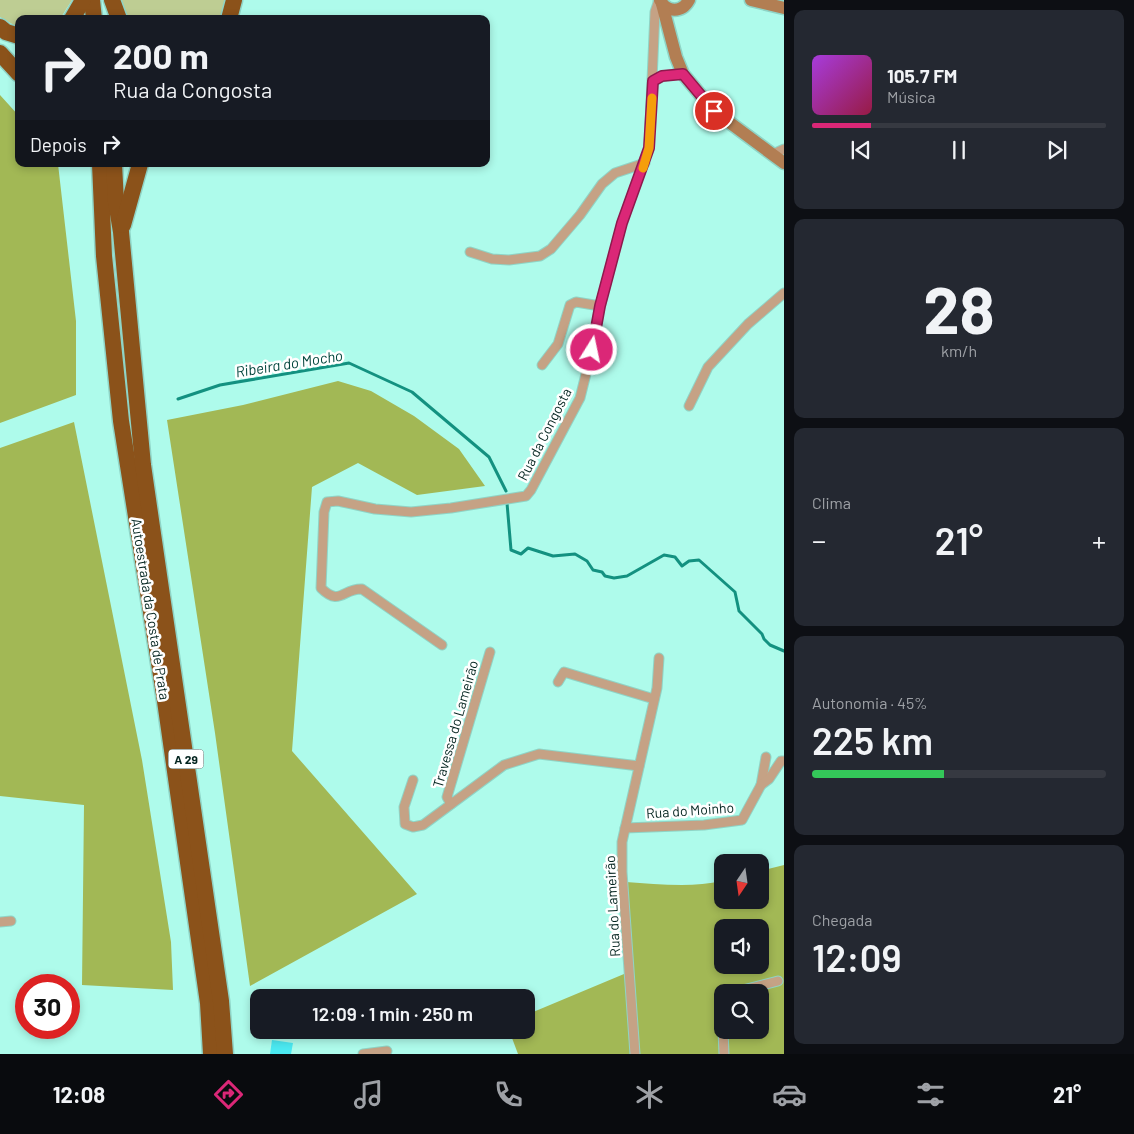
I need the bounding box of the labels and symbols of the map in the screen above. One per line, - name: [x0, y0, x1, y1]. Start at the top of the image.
- pin: [693, 90, 735, 132]
- position arrow: [565, 323, 617, 375]
- water label: Ribeira do Mocho: [234, 346, 344, 380]
- street label: Rua da Congosta: [513, 385, 575, 483]
- street label: Autoestrada da Costa de Prata: [128, 517, 174, 701]
- street label: Travessa do Lameirão: [429, 658, 481, 790]
- road number: A 29: [168, 750, 204, 769]
- street label: Rua do Moinho: [646, 798, 734, 822]
- north arrow: [714, 854, 769, 909]
- street label: Rua do Lameirão: [601, 855, 623, 957]
- speed limit sign: 30: [15, 974, 80, 1039]

